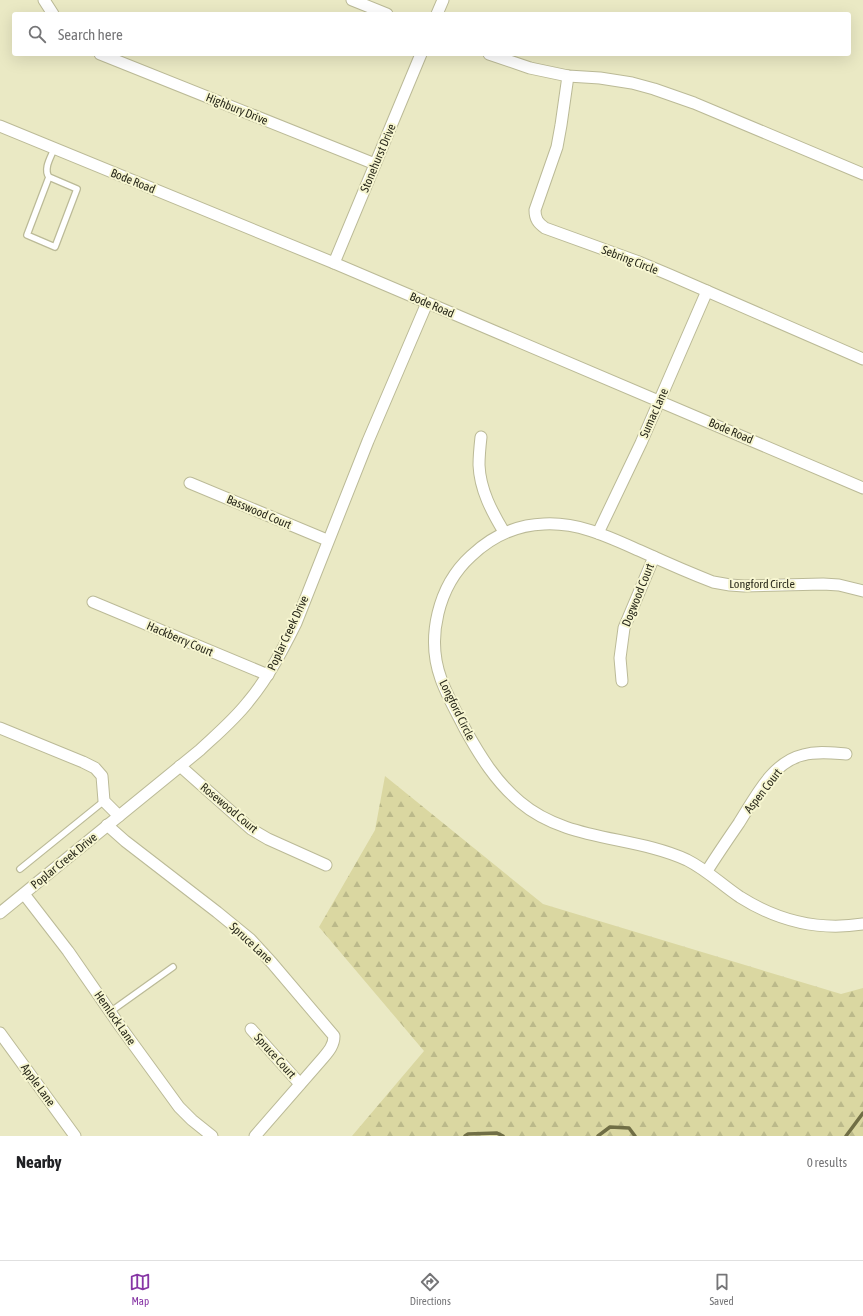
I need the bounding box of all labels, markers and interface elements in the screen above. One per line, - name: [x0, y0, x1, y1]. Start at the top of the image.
- search box: [12, 12, 851, 56]
- icon: search: [26, 23, 48, 45]
- text: Search here: [58, 26, 123, 43]
- street label: Highbury Drive: [204, 90, 270, 128]
- street label: Stonehurst Drive: [357, 122, 399, 194]
- street label: Bode Road: [109, 166, 157, 196]
- street label: Sebring Circle: [600, 243, 660, 277]
- street label: Bode Road: [408, 289, 456, 321]
- street label: Sumac Lane: [637, 386, 671, 440]
- street label: Bode Road: [707, 415, 755, 447]
- street label: Basswood Court: [224, 492, 294, 532]
- street label: Dogwood Court: [619, 561, 657, 629]
- street label: Longford Circle: [729, 577, 795, 591]
- street label: Poplar Creek Drive: [265, 593, 311, 673]
- street label: Hackberry Court: [145, 619, 216, 659]
- street label: Longford Circle: [436, 677, 478, 743]
- street label: Aspen Court: [741, 766, 785, 816]
- street label: Rosewood Court: [197, 780, 261, 836]
- street label: Poplar Creek Drive: [28, 830, 100, 892]
- street label: Spruce Lane: [227, 920, 275, 966]
- street label: Hemlock Lane: [91, 988, 139, 1048]
- street label: Spruce Court: [251, 1031, 299, 1082]
- street label: Apple Lane: [18, 1061, 58, 1109]
- text: Nearby: [16, 1152, 62, 1172]
- text: 0 results: [807, 1155, 847, 1170]
- tab: Map: [129, 1271, 151, 1307]
- tab: Directions: [410, 1271, 451, 1307]
- tab: Saved: [709, 1271, 734, 1307]

